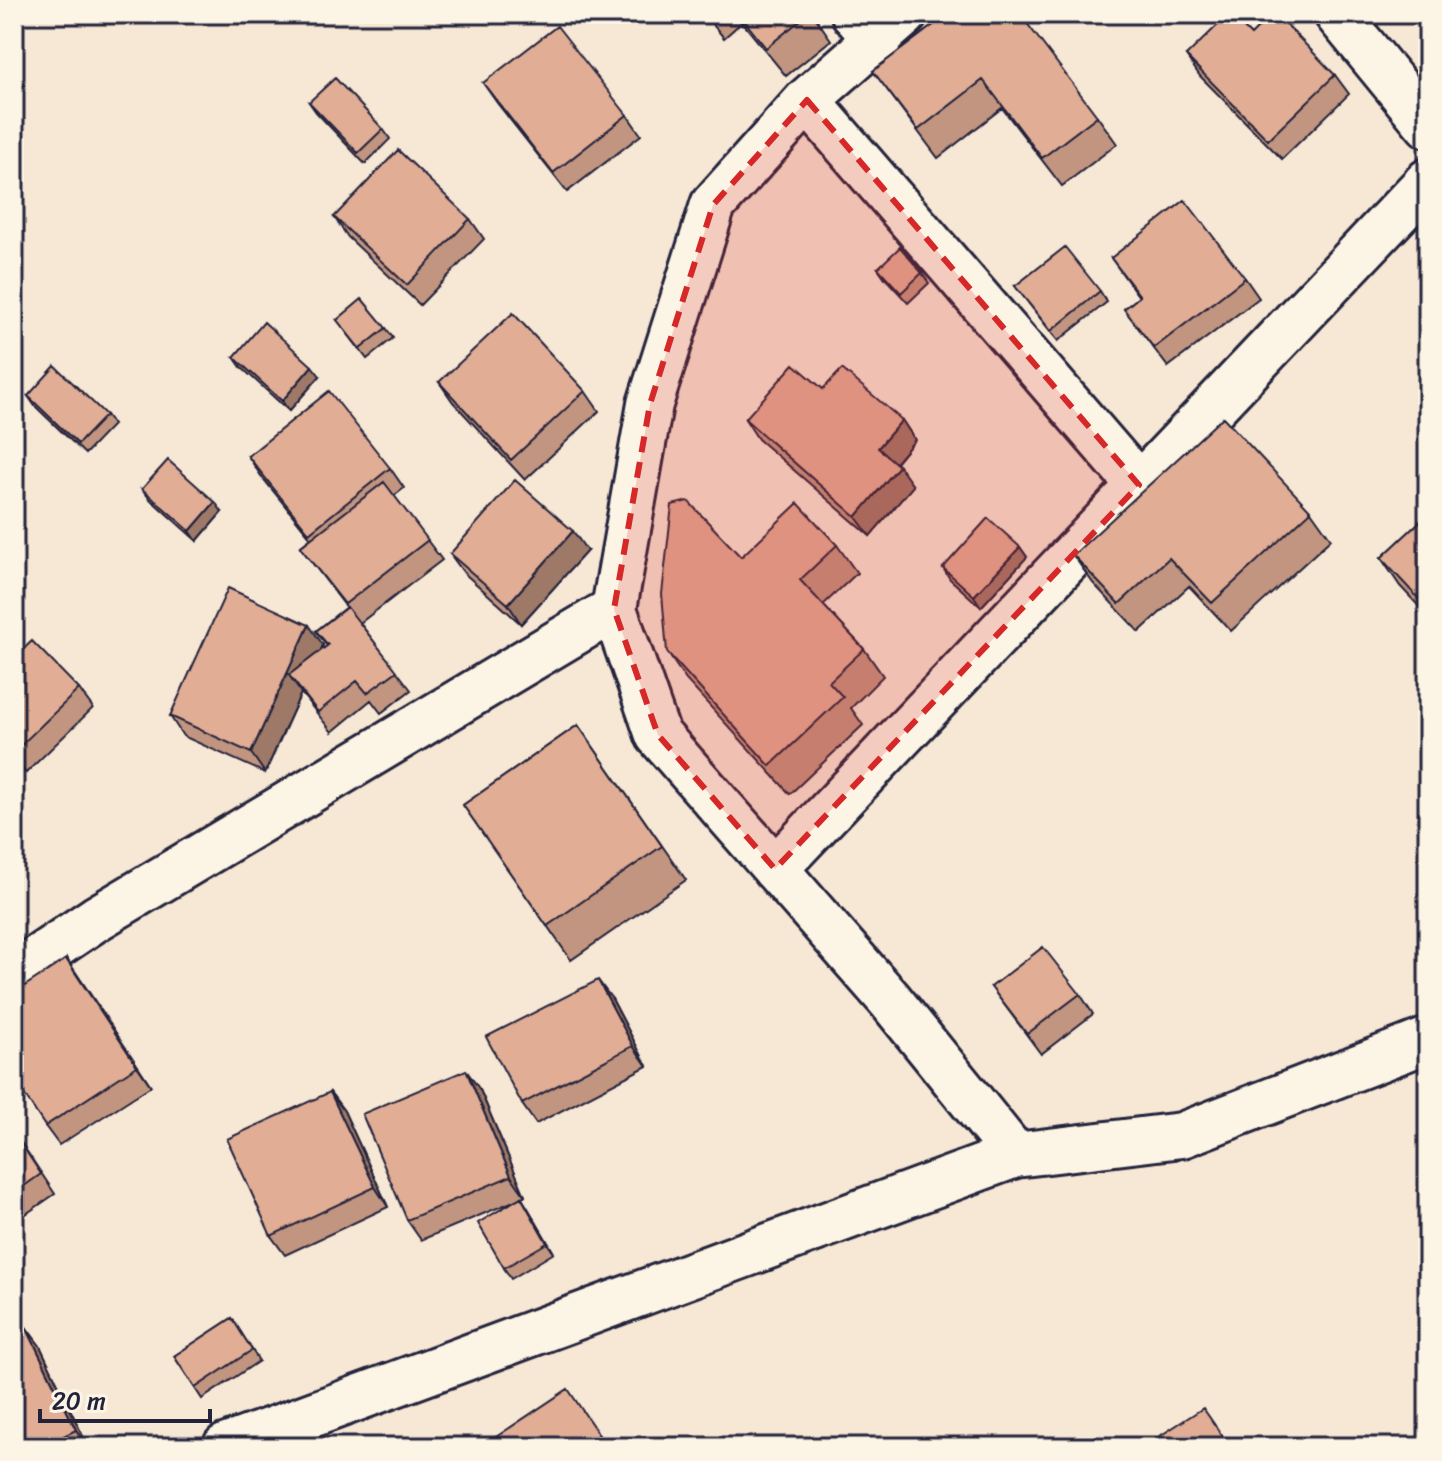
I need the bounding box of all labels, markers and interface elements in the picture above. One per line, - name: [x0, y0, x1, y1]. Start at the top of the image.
- scale bar: [40, 1373, 210, 1423]
- text: 20 m: [52, 1380, 106, 1422]

